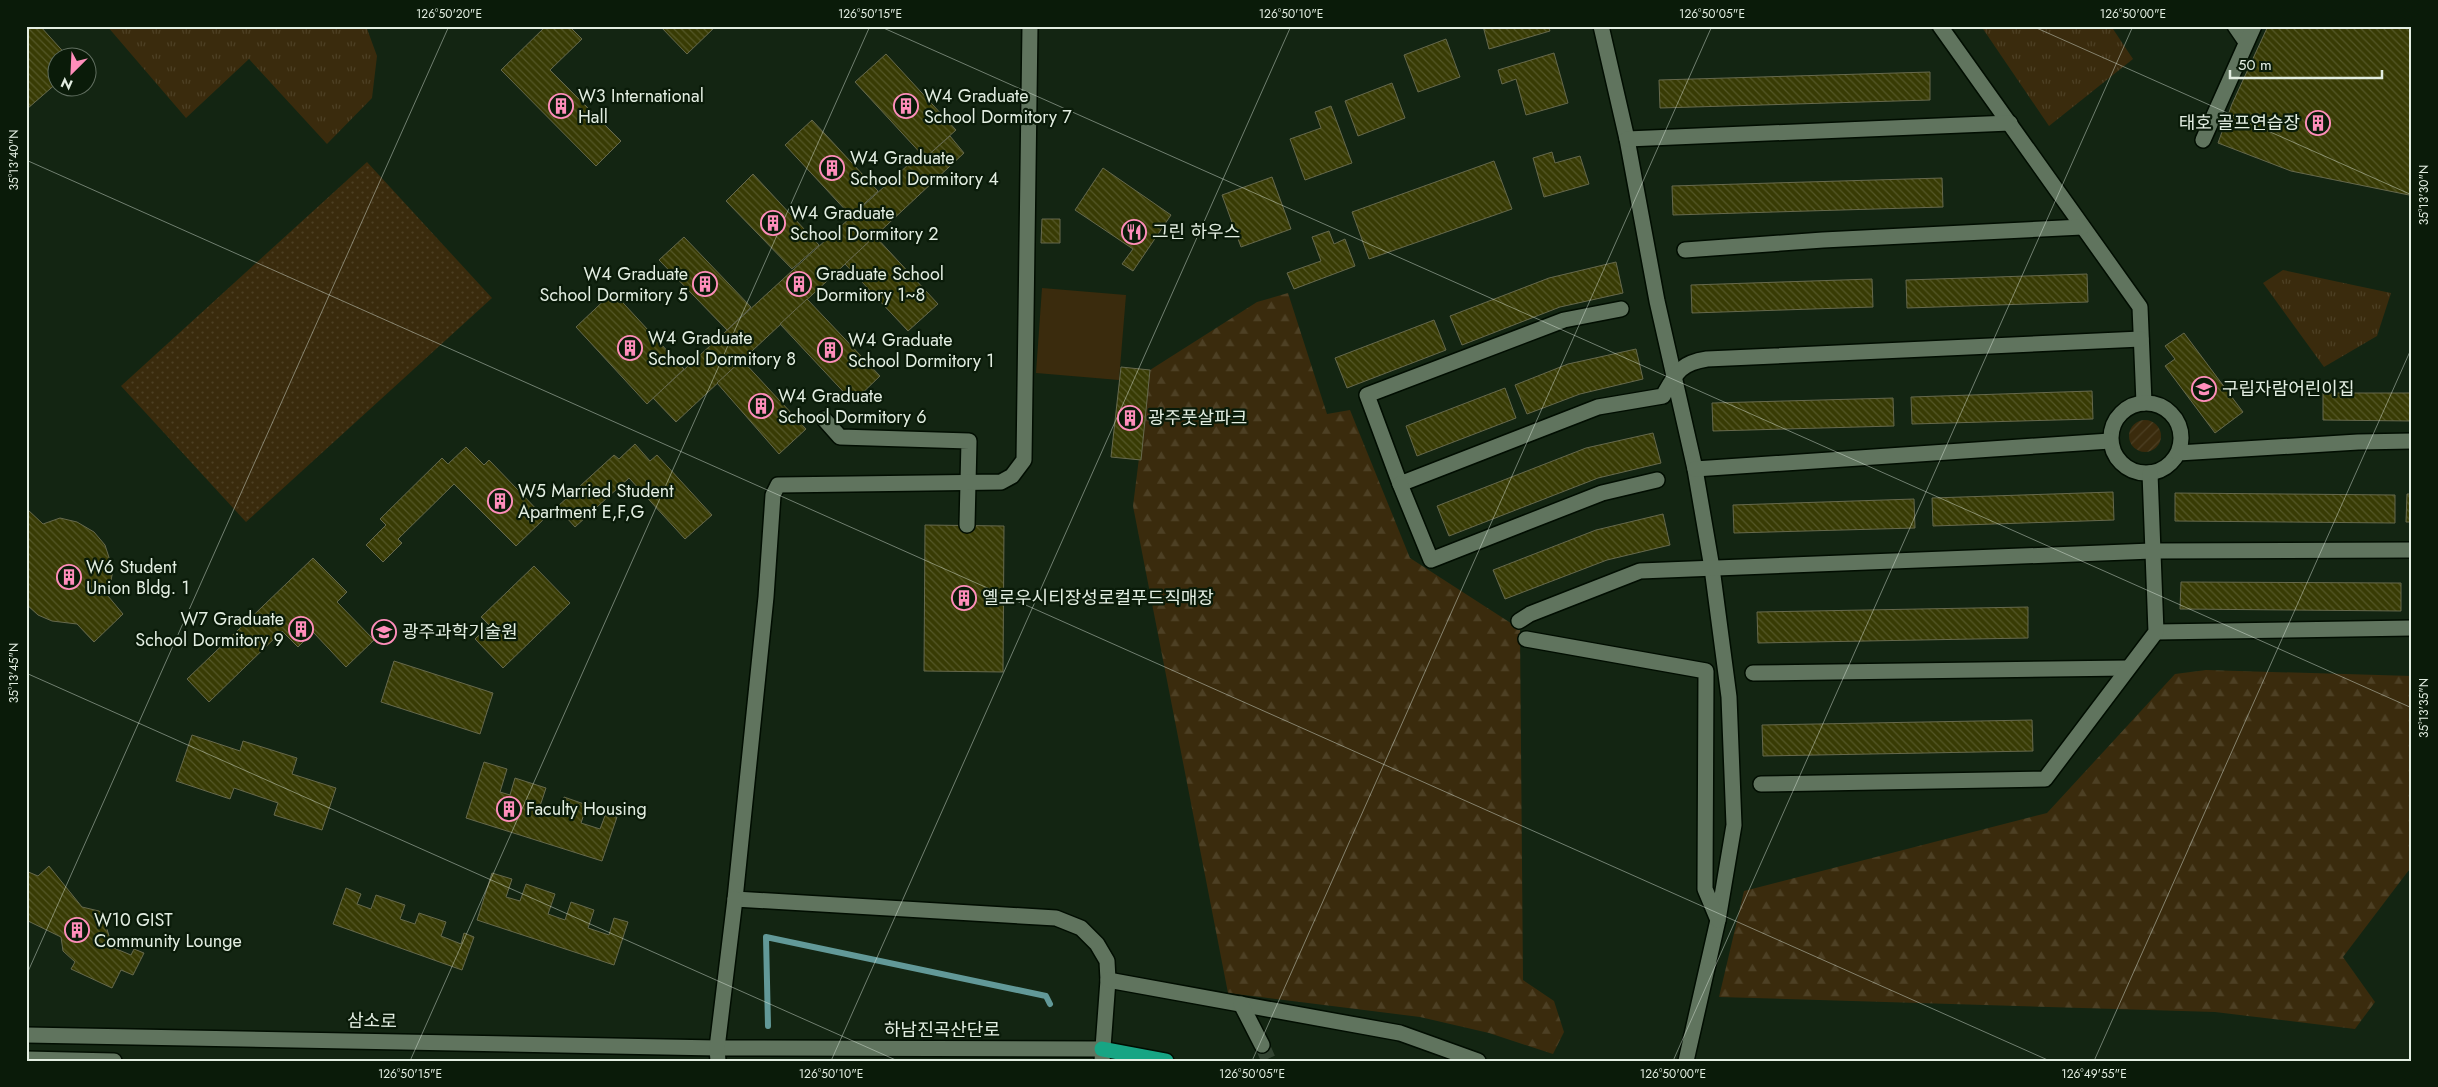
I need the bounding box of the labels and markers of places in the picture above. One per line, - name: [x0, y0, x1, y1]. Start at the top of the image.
- place label: W3 International Hall: [578, 83, 704, 130]
- place label: W4 Graduate School Dormitory 7: [924, 83, 1072, 130]
- building icon: W3 International Hall: [548, 93, 574, 119]
- building icon: W4 Graduate School Dormitory 7: [893, 93, 919, 119]
- place label: 태호 골프연습장: [2179, 110, 2300, 136]
- building icon: 태호 골프연습장: [2305, 110, 2331, 136]
- place label: W4 Graduate School Dormitory 4: [850, 145, 999, 192]
- building icon: W4 Graduate School Dormitory 4: [819, 155, 845, 181]
- place label: W4 Graduate School Dormitory 2: [790, 200, 939, 247]
- building icon: W4 Graduate School Dormitory 2: [760, 210, 786, 236]
- restaurant icon: 그린 하우스: [1121, 219, 1147, 245]
- place label: 그린 하우스: [1152, 219, 1240, 245]
- place label: W4 Graduate School Dormitory 5: [540, 261, 688, 308]
- place label: Graduate School Dormitory 1~8: [816, 261, 944, 308]
- building icon: W4 Graduate School Dormitory 5: [692, 271, 718, 297]
- building icon: Graduate School Dormitory 1~8: [786, 271, 812, 297]
- place label: W4 Graduate School Dormitory 8: [648, 325, 796, 372]
- place label: W4 Graduate School Dormitory 1: [848, 327, 994, 374]
- building icon: W4 Graduate School Dormitory 8: [617, 335, 643, 361]
- building icon: W4 Graduate School Dormitory 1: [817, 337, 843, 363]
- school or university icon: 구립자람어린이집: [2191, 376, 2217, 402]
- place label: 구립자람어린이집: [2222, 376, 2354, 402]
- place label: W4 Graduate School Dormitory 6: [778, 383, 927, 430]
- building icon: W4 Graduate School Dormitory 6: [748, 393, 774, 419]
- building icon: 광주풋살파크: [1117, 405, 1143, 431]
- place label: 광주풋살파크: [1148, 405, 1247, 431]
- place label: W5 Married Student Apartment E,F,G: [518, 478, 674, 525]
- building icon: W5 Married Student Apartment E,F,G: [487, 488, 513, 514]
- place label: W6 Student Union Bldg. 1: [86, 554, 190, 601]
- building icon: W6 Student Union Bldg. 1: [56, 564, 82, 590]
- building icon: 옐로우시티장성로컬푸드직매장: [951, 585, 977, 611]
- place label: 옐로우시티장성로컬푸드직매장: [982, 585, 1214, 611]
- place label: W7 Graduate School Dormitory 9: [135, 606, 284, 653]
- building icon: W7 Graduate School Dormitory 9: [288, 616, 314, 642]
- school or university icon: 광주과학기술원: [371, 619, 397, 645]
- place label: 광주과학기술원: [402, 619, 518, 645]
- building icon: Faculty Housing: [496, 796, 522, 822]
- place label: Faculty Housing: [526, 796, 647, 822]
- place label: W10 GIST Community Lounge: [94, 907, 242, 954]
- building icon: W10 GIST Community Lounge: [64, 917, 90, 943]

